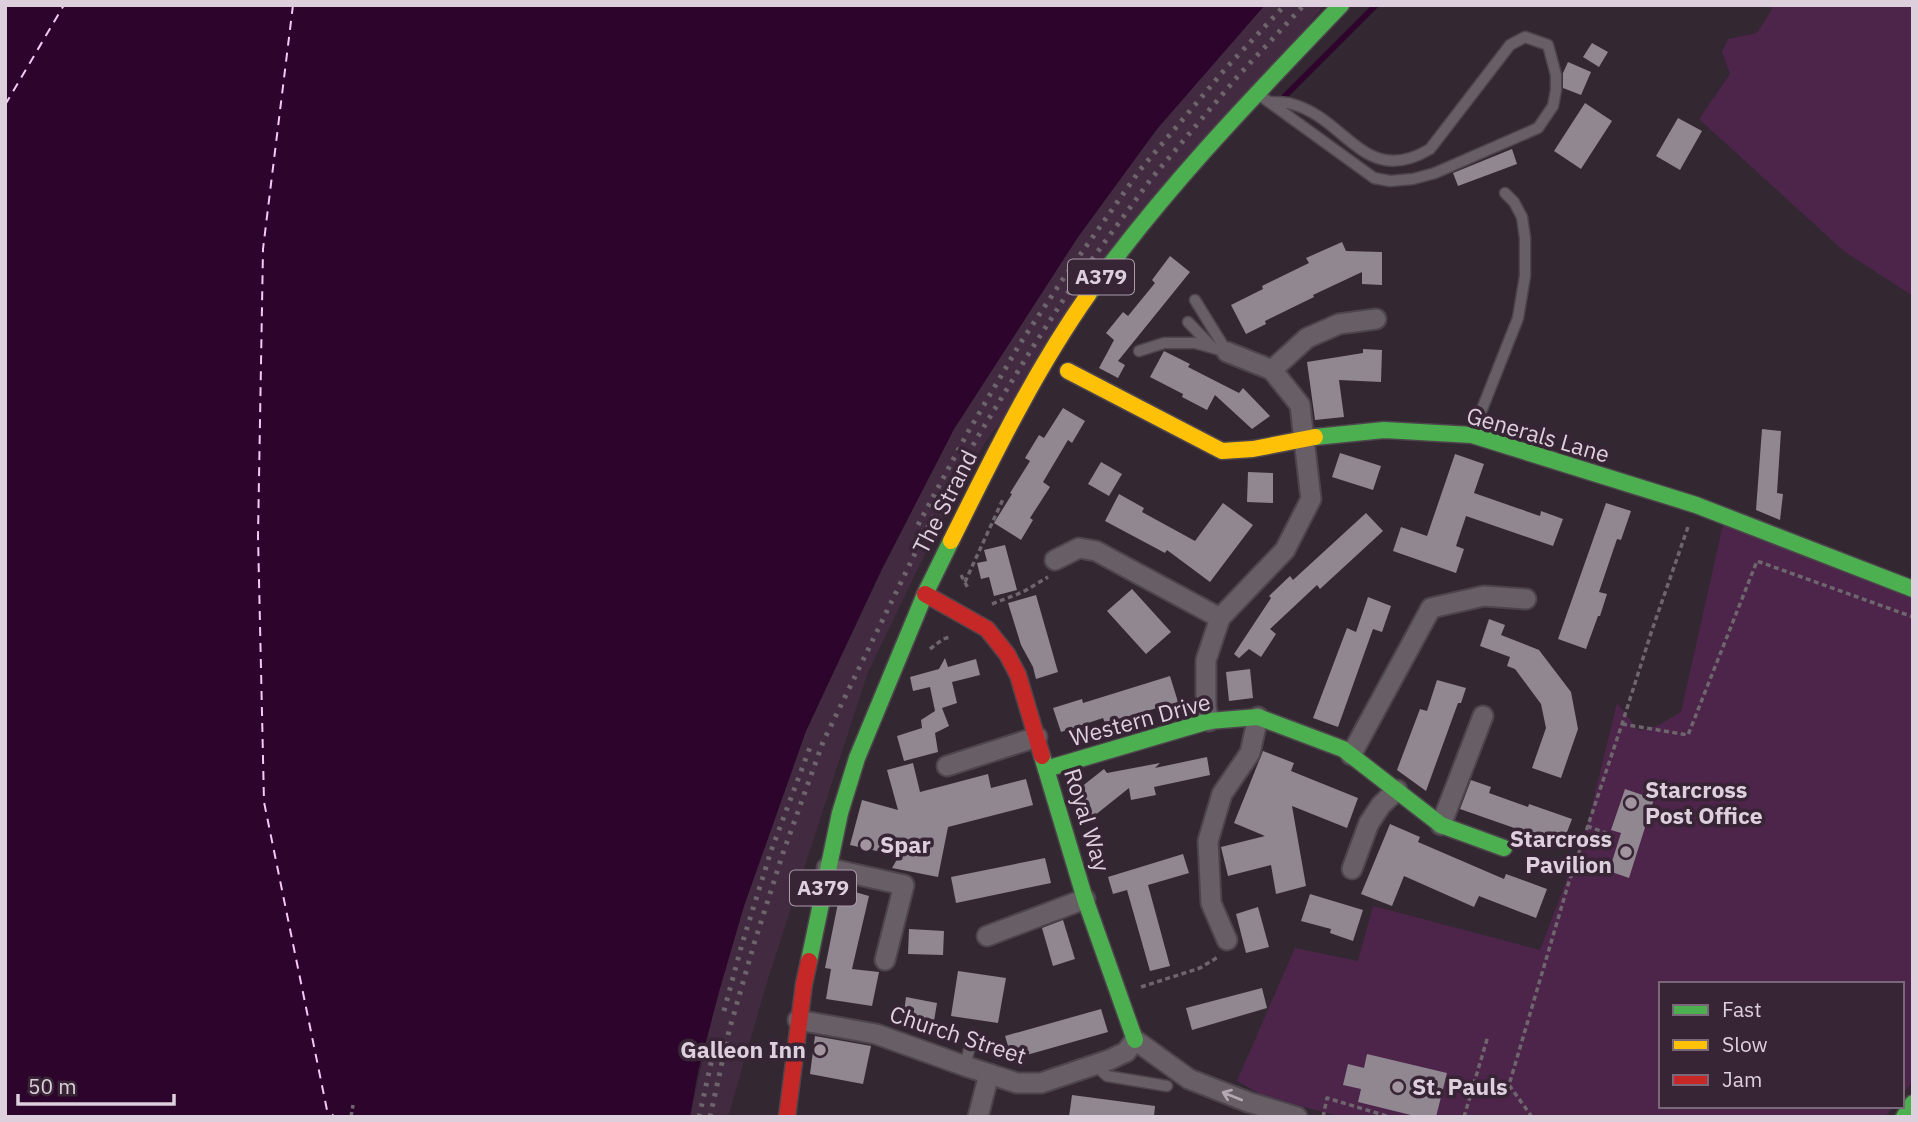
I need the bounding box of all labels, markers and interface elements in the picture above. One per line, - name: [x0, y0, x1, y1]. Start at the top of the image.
- road number: A379: [1068, 260, 1134, 294]
- street label: Generals Lane: [1463, 399, 1613, 469]
- street label: The Strand: [905, 445, 983, 559]
- street label: Western Drive: [1066, 686, 1214, 752]
- street label: Royal Way: [1058, 765, 1118, 875]
- place label: Starcross Post Office: [1645, 774, 1763, 830]
- marker: Starcross Post Office: [1623, 795, 1639, 811]
- place label: Starcross Pavilion: [1510, 823, 1612, 879]
- place label: Spar: [880, 829, 931, 859]
- marker: Spar: [858, 837, 874, 853]
- marker: Starcross Pavilion: [1618, 844, 1634, 860]
- road number: A379: [790, 870, 856, 906]
- legend: [1659, 982, 1904, 1108]
- text: Fast: [1722, 995, 1762, 1023]
- street label: Church Street: [886, 998, 1030, 1070]
- text: Slow: [1722, 1030, 1768, 1058]
- place label: Galleon Inn: [680, 1034, 806, 1064]
- marker: Galleon Inn: [812, 1042, 828, 1058]
- scale bar: [18, 1062, 173, 1106]
- text: Jam: [1722, 1065, 1762, 1093]
- place label: St. Pauls: [1412, 1071, 1508, 1101]
- text: 50 m: [28, 1072, 77, 1100]
- marker: St. Pauls: [1390, 1079, 1406, 1095]
- one-way arrow: [1222, 1089, 1244, 1102]

